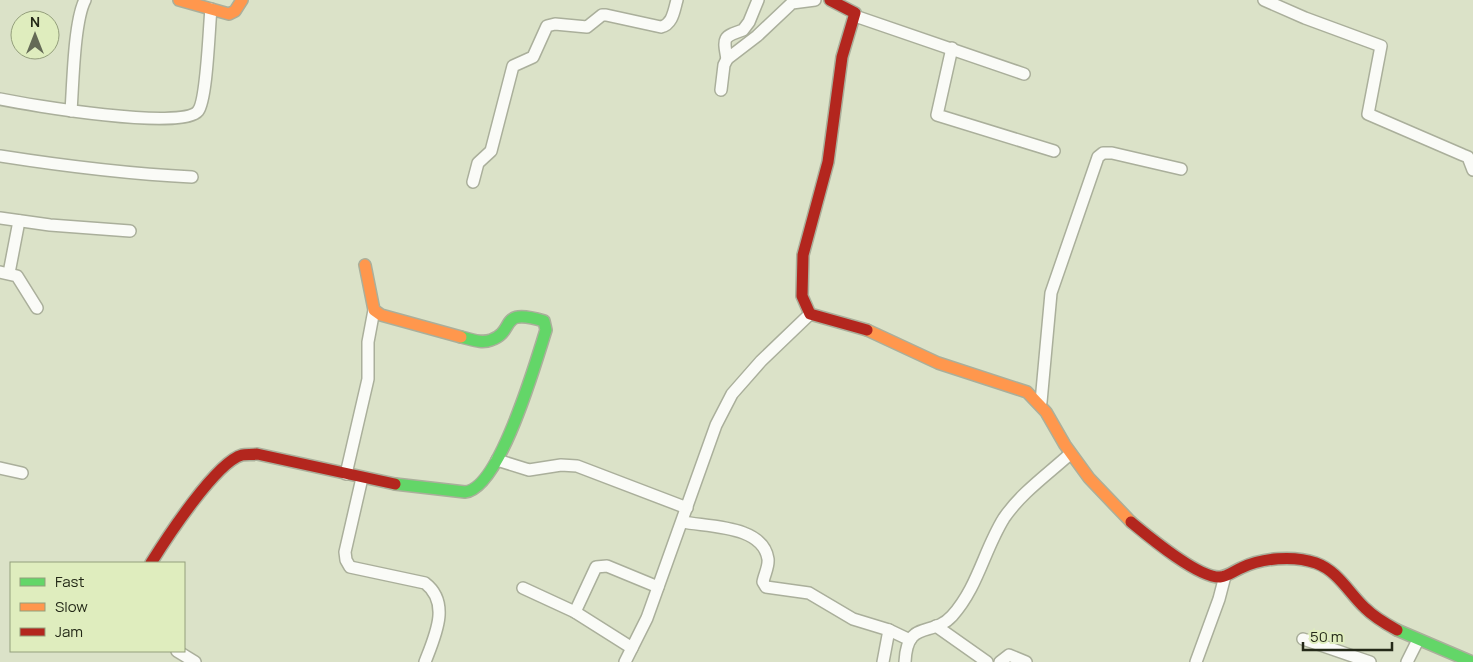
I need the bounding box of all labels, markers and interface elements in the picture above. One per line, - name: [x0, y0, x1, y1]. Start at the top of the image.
- north arrow: [10, 10, 60, 60]
- text: N: [30, 12, 40, 31]
- legend: [10, 562, 185, 652]
- text: Fast: [55, 571, 84, 592]
- text: Slow: [55, 596, 88, 617]
- scale bar: [1303, 620, 1392, 652]
- text: Jam: [55, 621, 83, 642]
- text: 50 m: [1310, 626, 1344, 647]

